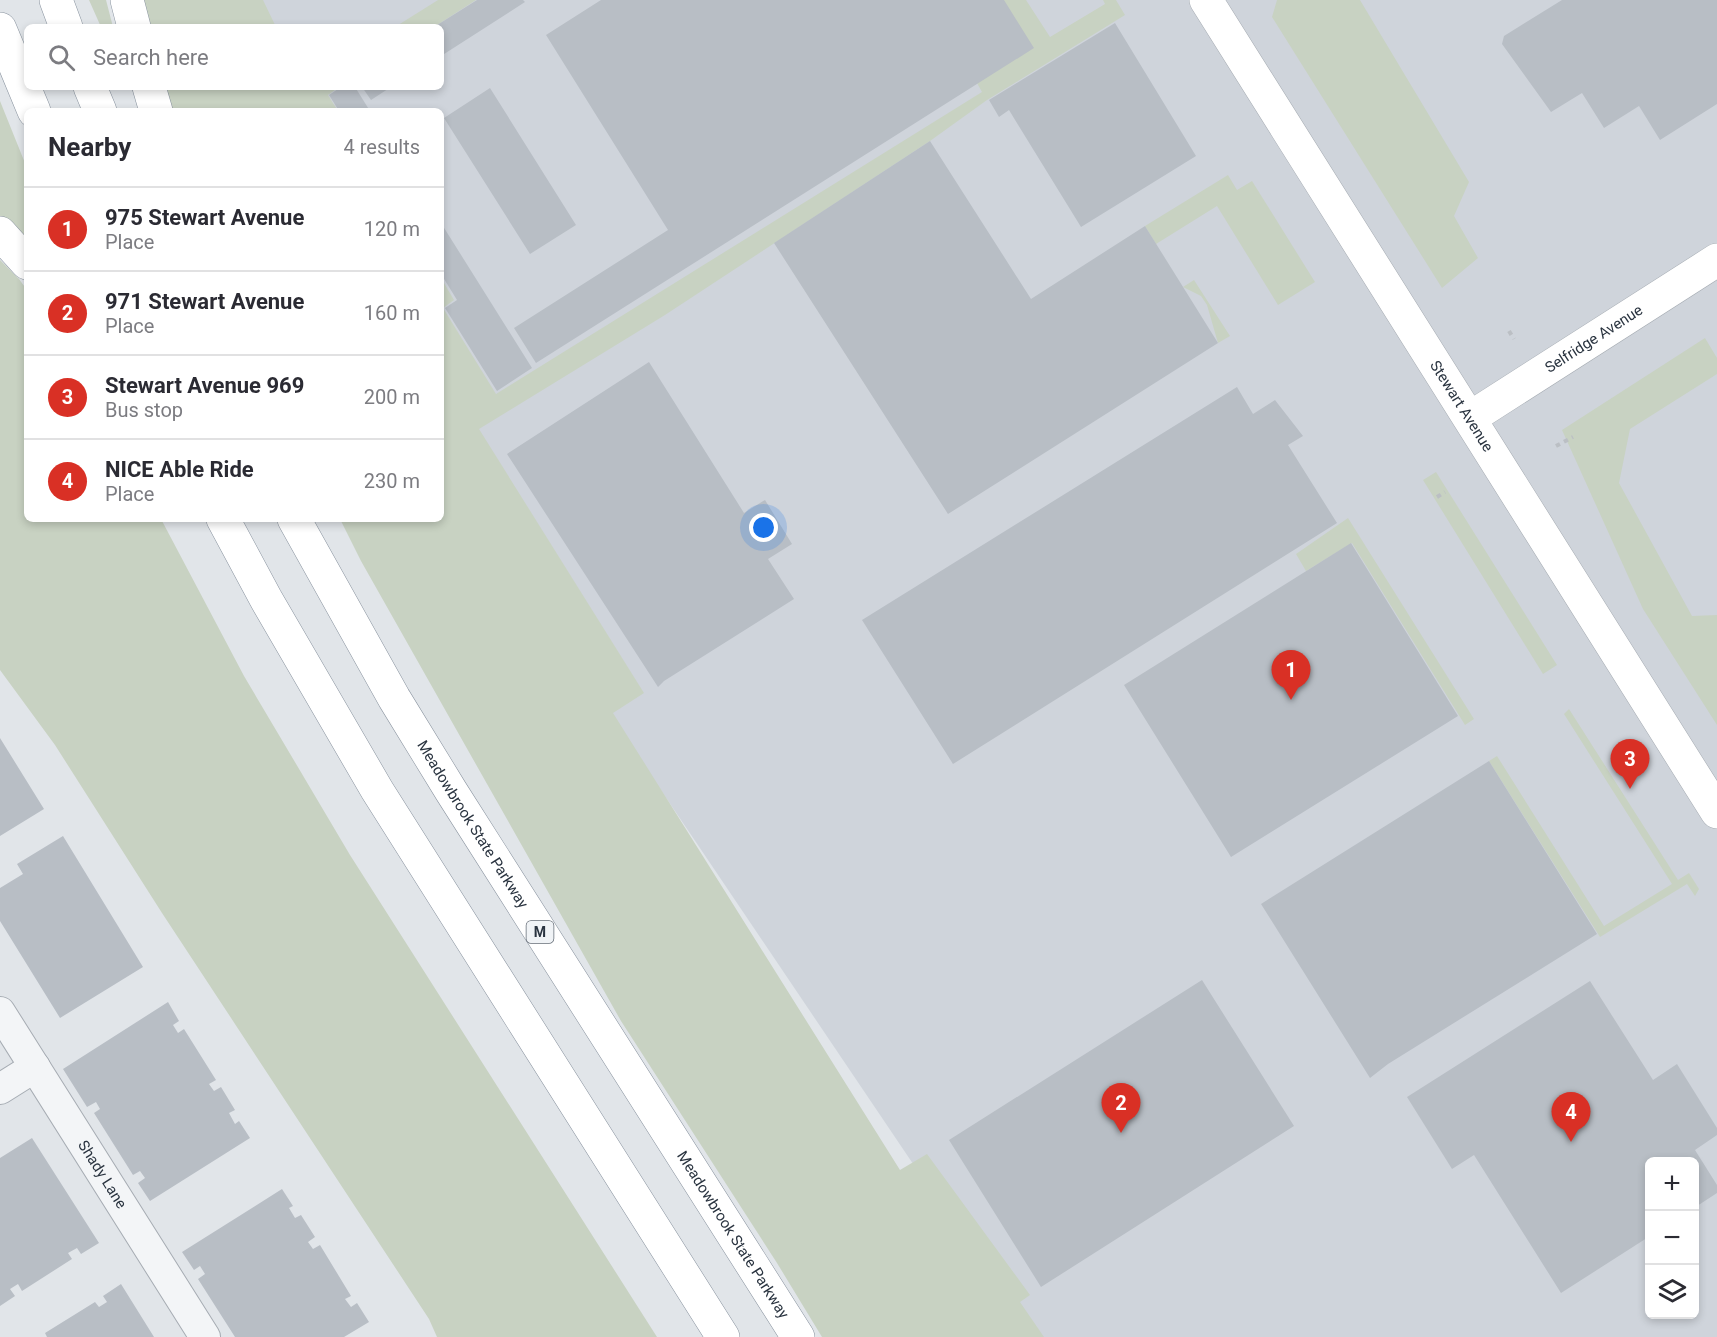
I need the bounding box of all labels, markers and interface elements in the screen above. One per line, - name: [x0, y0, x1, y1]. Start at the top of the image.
- search box: [24, 24, 444, 90]
- icon: search: [45, 41, 78, 74]
- text: Search here: [93, 45, 209, 70]
- text: Nearby: [48, 132, 131, 162]
- text: 4 results: [344, 135, 420, 159]
- text: 975 Stewart Avenue: [105, 205, 304, 230]
- text: 1: [62, 217, 73, 241]
- text: 120 m: [364, 217, 420, 241]
- text: Place: [105, 230, 154, 254]
- text: 971 Stewart Avenue: [105, 289, 304, 314]
- text: 2: [62, 301, 73, 325]
- text: 160 m: [364, 301, 420, 325]
- street label: Selfridge Avenue: [1542, 301, 1646, 377]
- text: Place: [105, 314, 154, 338]
- street label: Stewart Avenue: [1426, 357, 1497, 455]
- text: Stewart Avenue 969: [105, 373, 304, 398]
- text: 3: [62, 385, 73, 409]
- text: 200 m: [364, 385, 420, 409]
- text: Bus stop: [105, 398, 183, 422]
- text: NICE Able Ride: [105, 457, 254, 482]
- text: 4: [62, 469, 73, 493]
- text: 230 m: [364, 469, 420, 493]
- text: Place: [105, 482, 154, 506]
- your location: [749, 513, 778, 542]
- pin: 1: [1272, 650, 1310, 700]
- street label: Meadowbrook State Parkway: [413, 737, 532, 912]
- pin: 3: [1610, 740, 1650, 789]
- road number: M: [526, 921, 554, 943]
- pin: 2: [1102, 1084, 1140, 1133]
- pin: 4: [1552, 1092, 1590, 1142]
- street label: Shady Lane: [74, 1137, 131, 1212]
- street label: Meadowbrook State Parkway: [673, 1148, 793, 1322]
- map controls: [1645, 1157, 1699, 1319]
- button: +: [1645, 1157, 1699, 1211]
- button: −: [1645, 1211, 1699, 1265]
- button: layers: [1645, 1265, 1699, 1319]

